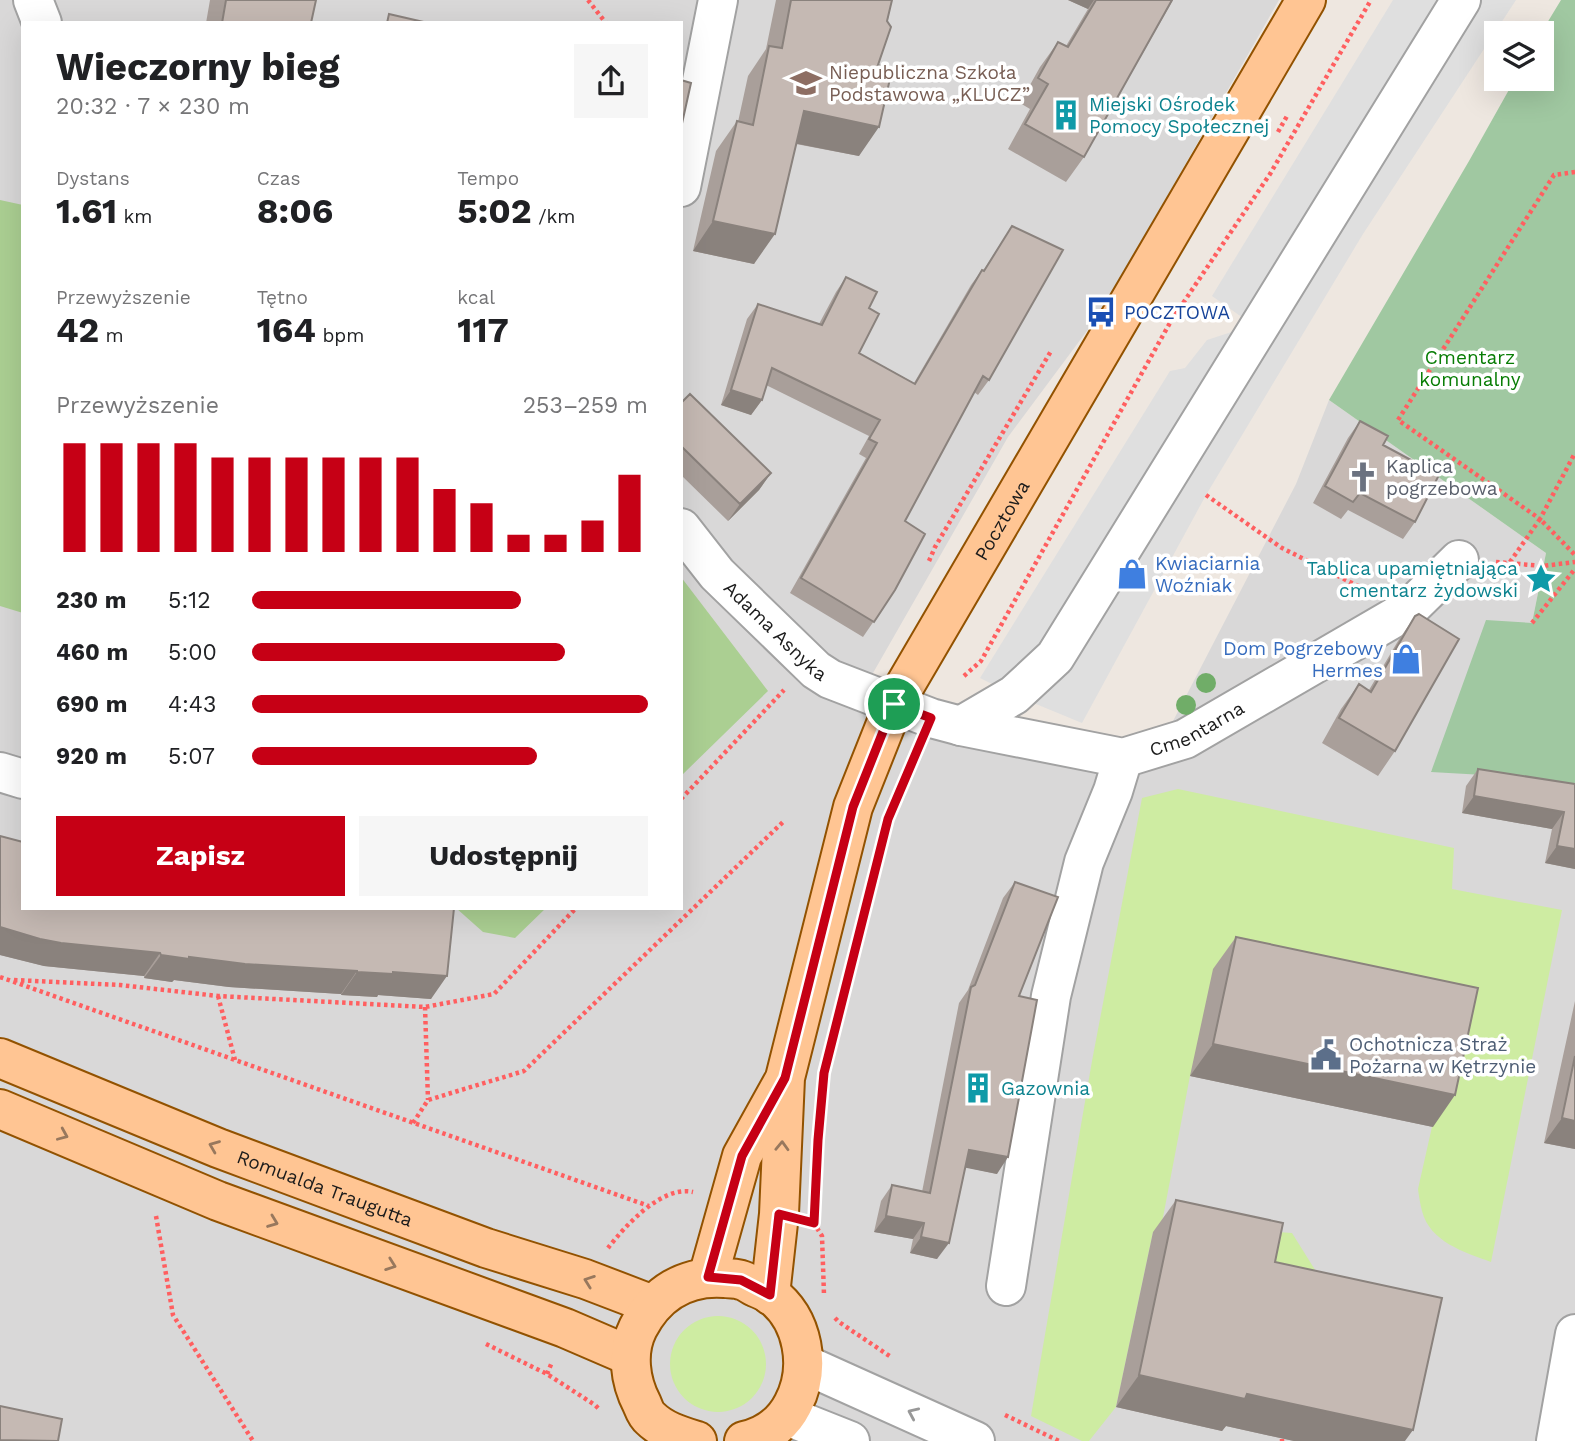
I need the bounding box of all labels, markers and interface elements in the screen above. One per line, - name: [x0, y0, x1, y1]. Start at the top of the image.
- map controls: [1484, 21, 1554, 91]
- button: layers: [1484, 21, 1554, 91]
- button: share: [574, 44, 648, 118]
- text: Wieczorny bieg: [56, 45, 339, 89]
- place label: Niepubliczna Szkoła Podstawowa „KLUCZ”: [829, 61, 1030, 106]
- school or university icon: Niepubliczna Szkoła Podstawowa „KLUCZ”: [789, 66, 823, 100]
- text: 20:32 · 7 × 230 m: [56, 93, 250, 120]
- place label: Miejski Ośrodek Pomocy Społecznej: [1089, 93, 1269, 138]
- building icon: Miejski Ośrodek Pomocy Społecznej: [1049, 98, 1083, 132]
- text: Dystans: [56, 167, 130, 190]
- text: Czas: [257, 167, 301, 190]
- text: Tempo: [457, 167, 519, 190]
- text: 1.61: [56, 190, 117, 232]
- text: 8:06: [257, 190, 333, 232]
- text: 5:02: [457, 190, 532, 232]
- text: km: [117, 205, 152, 228]
- text: /km: [532, 205, 575, 228]
- text: Przewyższenie: [56, 286, 191, 309]
- text: Tętno: [257, 286, 308, 309]
- text: kcal: [457, 286, 495, 309]
- bus stop icon: POCZTOWA: [1084, 295, 1118, 329]
- place label: POCZTOWA: [1124, 301, 1230, 324]
- text: 42: [56, 309, 99, 351]
- text: 164: [257, 309, 316, 351]
- text: 117: [457, 309, 509, 351]
- text: m: [99, 324, 124, 347]
- text: bpm: [316, 324, 364, 347]
- park label: Cmentarz komunalny: [1419, 346, 1521, 391]
- text: Przewyższenie: [56, 392, 219, 419]
- text: 253–259 m: [523, 392, 648, 419]
- place label: Kaplica pogrzebowa: [1386, 455, 1498, 500]
- church icon: Kaplica pogrzebowa: [1346, 460, 1380, 494]
- street label: Pocztowa: [970, 476, 1035, 565]
- place label: Kwiaciarnia Woźniak: [1155, 552, 1260, 597]
- shop icon: Kwiaciarnia Woźniak: [1115, 557, 1149, 591]
- place label: Tablica upamiętniająca cmentarz żydowski: [1307, 557, 1518, 602]
- place icon: Tablica upamiętniająca cmentarz żydowski: [1524, 562, 1558, 596]
- street label: Adama Asnyka: [719, 576, 831, 686]
- text: 230 m: [56, 587, 126, 614]
- text: 5:12: [168, 587, 211, 614]
- place label: Dom Pogrzebowy Hermes: [1223, 637, 1383, 682]
- text: 460 m: [56, 639, 128, 666]
- text: 5:00: [168, 639, 217, 666]
- shop icon: Dom Pogrzebowy Hermes: [1389, 642, 1423, 676]
- pin: [864, 674, 924, 734]
- icon: arrive: [875, 685, 913, 723]
- text: 690 m: [56, 691, 127, 718]
- text: 4:43: [168, 691, 216, 718]
- street label: Cmentarna: [1147, 696, 1248, 761]
- text: 920 m: [56, 743, 127, 770]
- text: 5:07: [168, 743, 215, 770]
- button: Zapisz: [56, 816, 345, 896]
- button: Udostępnij: [359, 816, 648, 896]
- place label: Ochotnicza Straż Pożarna w Kętrzynie: [1349, 1033, 1536, 1078]
- public building icon: Ochotnicza Straż Pożarna w Kętrzynie: [1309, 1038, 1343, 1072]
- building icon: Gazownia: [961, 1071, 995, 1105]
- place label: Gazownia: [1001, 1077, 1090, 1100]
- one-way arrow: [56, 1127, 68, 1141]
- one-way arrow: [208, 1140, 220, 1154]
- one-way arrow: [775, 1140, 790, 1151]
- street label: Romualda Traugutta: [234, 1145, 416, 1232]
- one-way arrow: [267, 1214, 279, 1228]
- one-way arrow: [385, 1257, 397, 1271]
- one-way arrow: [584, 1275, 596, 1289]
- one-way arrow: [908, 1407, 920, 1421]

